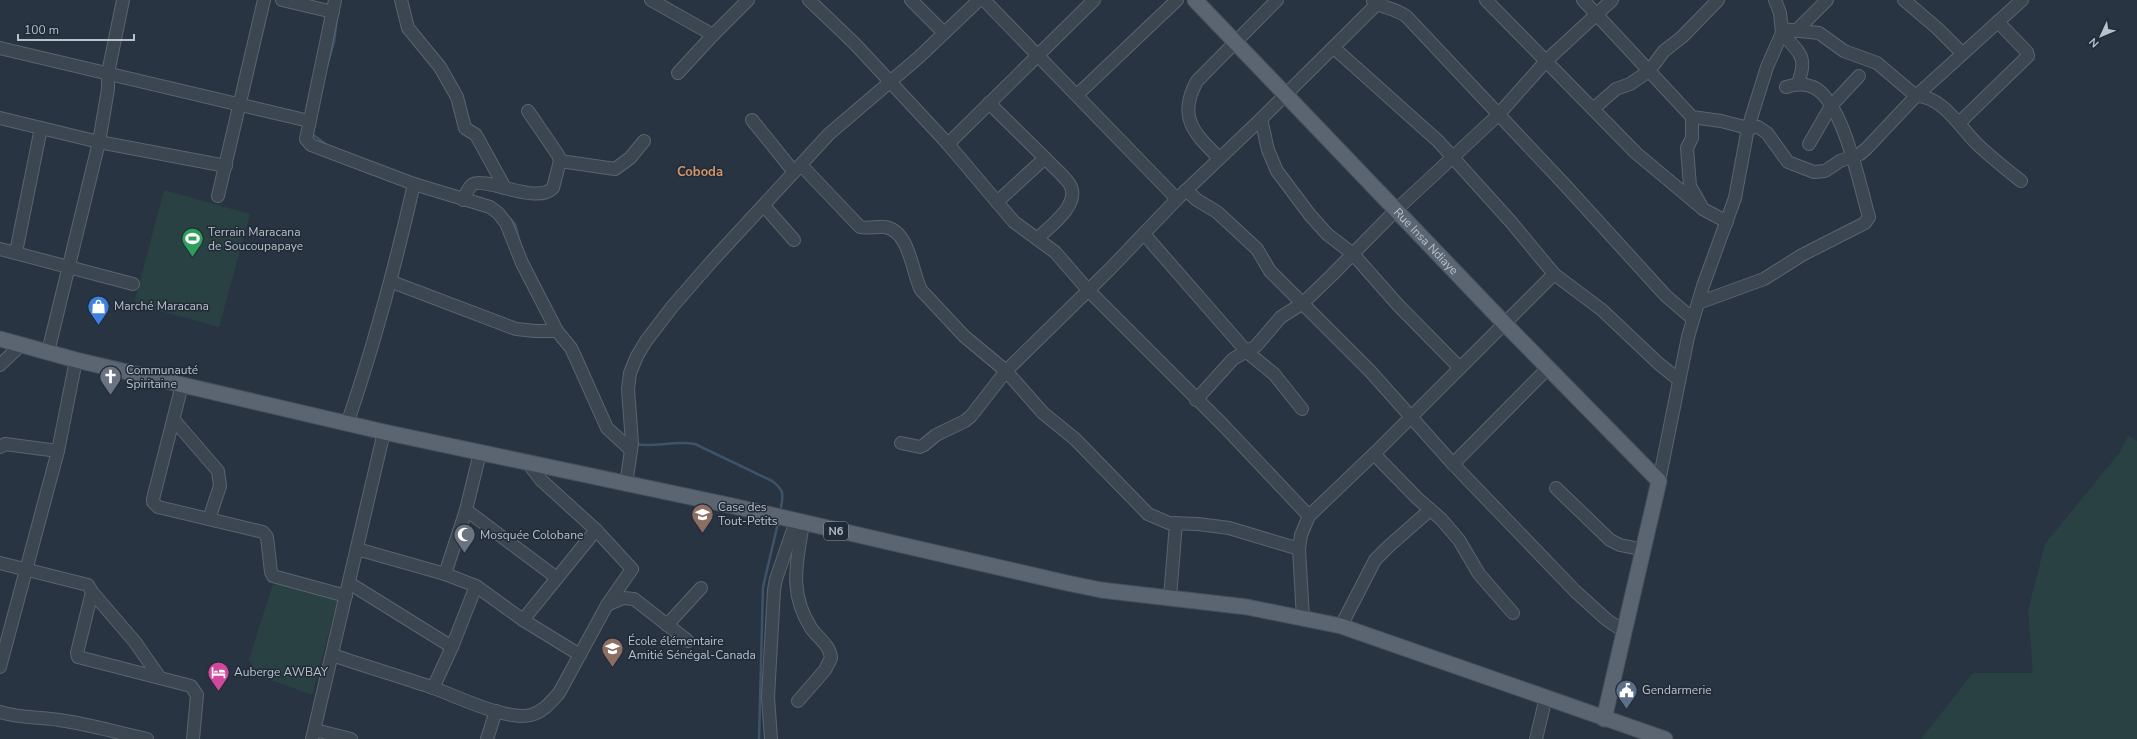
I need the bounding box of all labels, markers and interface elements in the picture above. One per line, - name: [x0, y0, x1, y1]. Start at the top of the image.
- scale bar: [18, 16, 134, 42]
- north arrow: [2081, 16, 2121, 56]
- text: 100 m: [24, 22, 59, 38]
- text: N: [2086, 34, 2102, 51]
- district label: Coboda: [677, 163, 723, 181]
- street label: Rue Insa Ndiaye: [1390, 204, 1462, 278]
- place label: Terrain Maracana de Soucoupapaye: [208, 224, 303, 254]
- sports icon: Terrain Maracana de Soucoupapaye: [179, 226, 205, 259]
- shop icon: Marché Maracana: [85, 293, 111, 326]
- place label: Marché Maracana: [114, 298, 209, 314]
- place label: Communauté Spiritaine: [126, 362, 198, 392]
- church icon: Communauté Spiritaine: [97, 364, 123, 397]
- place label: Case des Tout-Petits: [718, 499, 778, 529]
- school or university icon: Case des Tout-Petits: [689, 501, 715, 534]
- mosque icon: Mosquée Colobane: [452, 522, 478, 555]
- road number: N6: [824, 522, 848, 540]
- place label: Mosquée Colobane: [480, 527, 583, 543]
- place label: École élémentaire Amitié Sénégal-Canada: [628, 633, 756, 663]
- school or university icon: École élémentaire Amitié Sénégal-Canada: [599, 635, 625, 668]
- hotel icon: Auberge AWBAY: [206, 659, 232, 692]
- place label: Auberge AWBAY: [234, 664, 329, 680]
- public building icon: Gendarmerie: [1613, 677, 1639, 710]
- place label: Gendarmerie: [1642, 682, 1712, 698]

